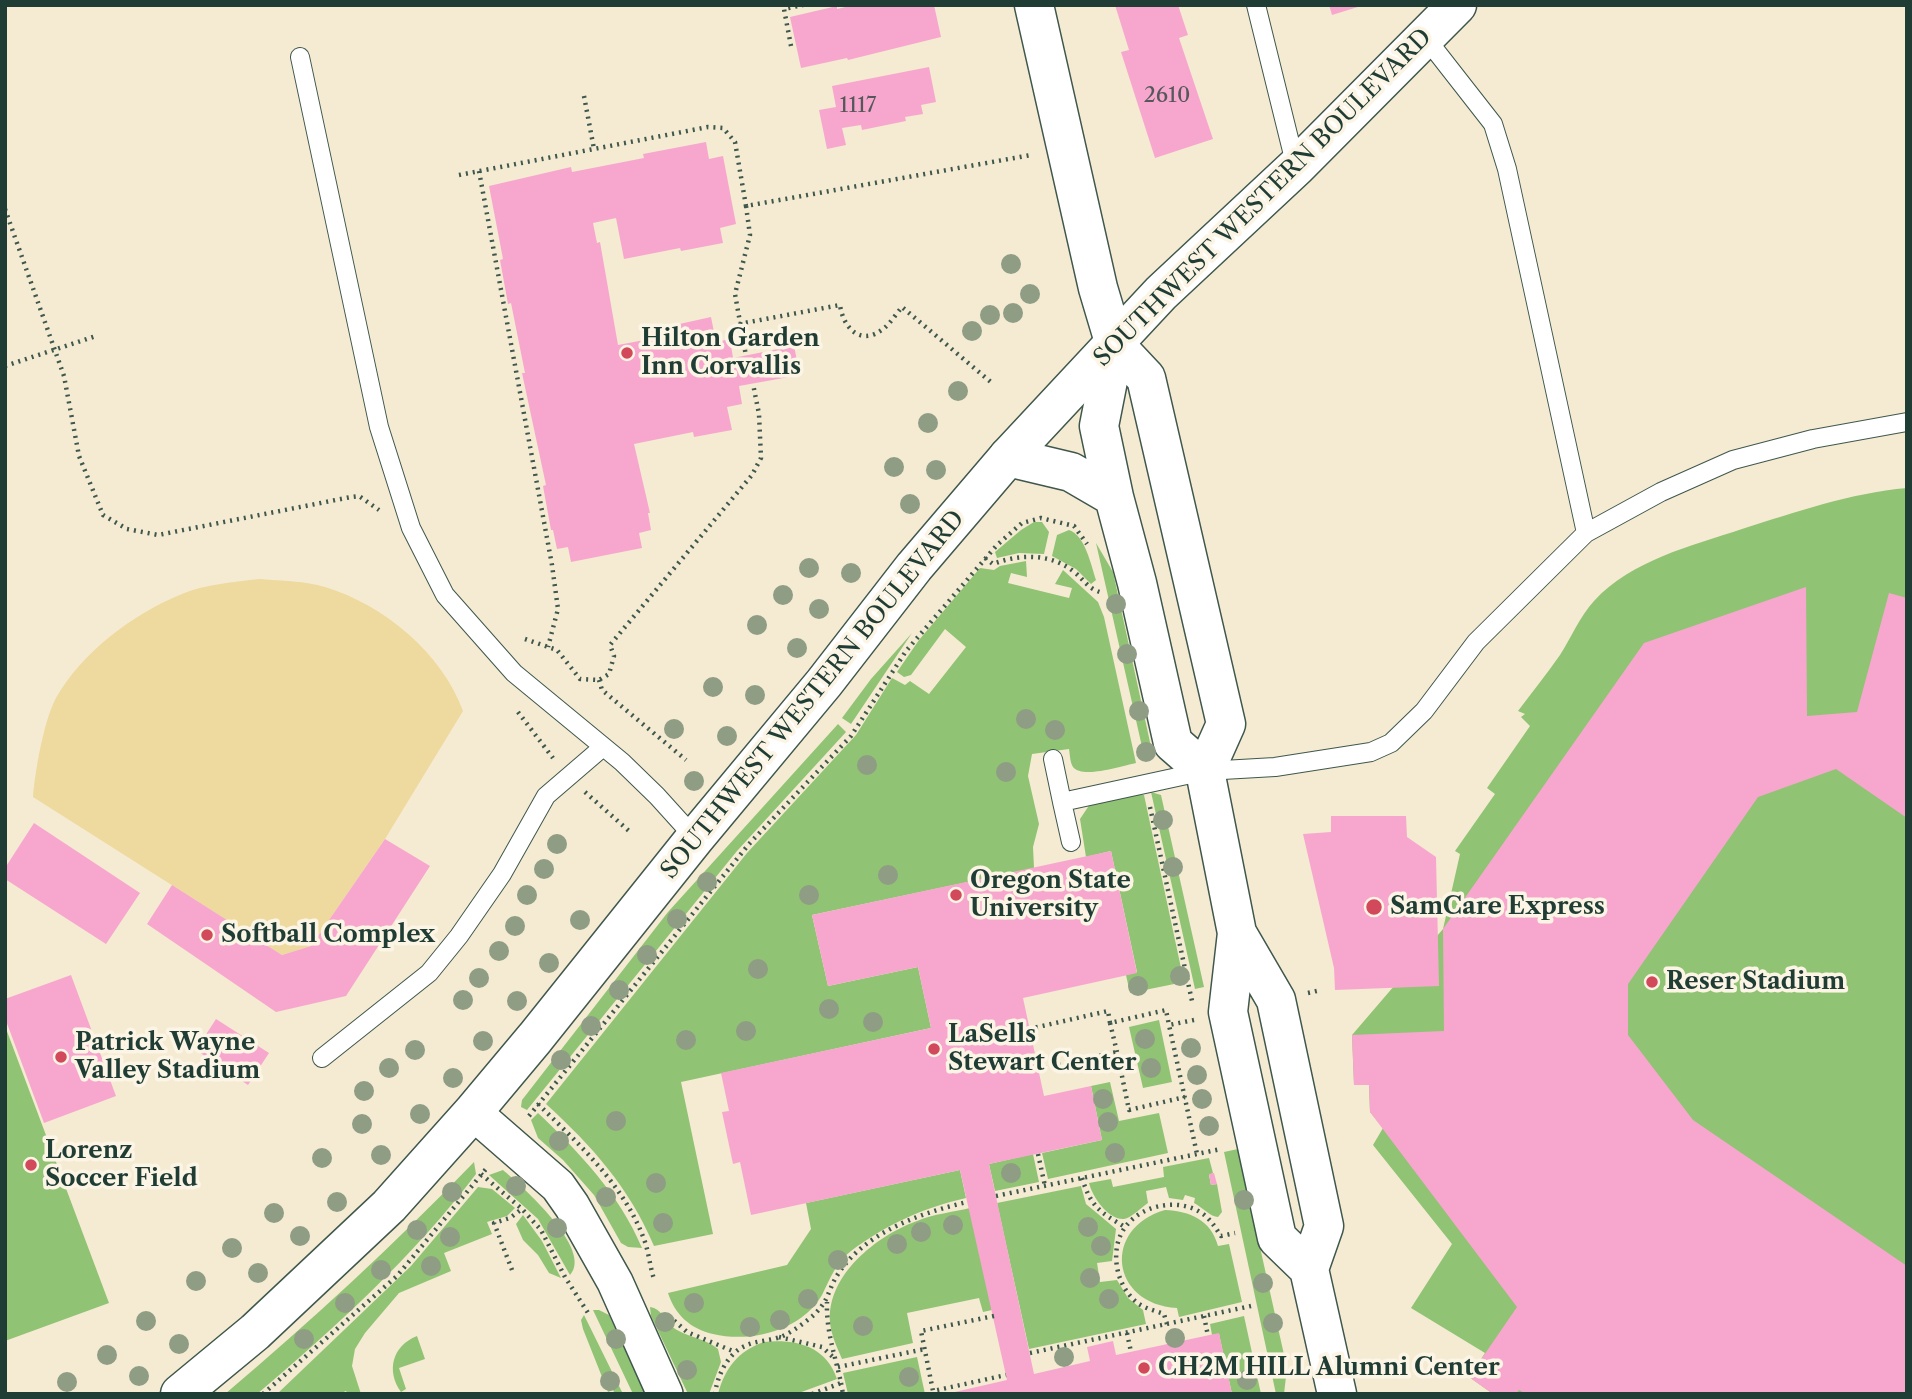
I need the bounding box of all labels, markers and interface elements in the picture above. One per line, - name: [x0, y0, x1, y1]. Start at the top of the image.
- street label: SOUTHWEST WESTERN BOULEVARD: [1088, 23, 1438, 373]
- house number: 2610: [1144, 83, 1190, 109]
- house number: 1117: [840, 93, 876, 119]
- place label: Hilton Garden Inn Corvallis: [641, 325, 820, 381]
- marker: Hilton Garden Inn Corvallis: [619, 345, 635, 361]
- street label: SOUTHWEST WESTERN BOULEVARD: [655, 505, 971, 885]
- place label: Oregon State University: [970, 867, 1131, 923]
- marker: Oregon State University: [948, 887, 964, 903]
- place label: SamCare Express: [1390, 893, 1605, 921]
- marker: SamCare Express: [1364, 897, 1384, 917]
- place label: Softball Complex: [221, 921, 435, 949]
- marker: Softball Complex: [199, 927, 215, 943]
- place label: Reser Stadium: [1666, 968, 1845, 996]
- marker: Reser Stadium: [1644, 974, 1660, 990]
- place label: LaSells Stewart Center: [948, 1021, 1136, 1077]
- place label: Patrick Wayne Valley Stadium: [75, 1029, 260, 1085]
- marker: LaSells Stewart Center: [926, 1041, 942, 1057]
- marker: Patrick Wayne Valley Stadium: [53, 1049, 69, 1065]
- place label: Lorenz Soccer Field: [45, 1137, 198, 1193]
- marker: Lorenz Soccer Field: [23, 1157, 39, 1173]
- place label: CH2M HILL Alumni Center: [1158, 1354, 1500, 1382]
- marker: CH2M HILL Alumni Center: [1136, 1360, 1152, 1376]

